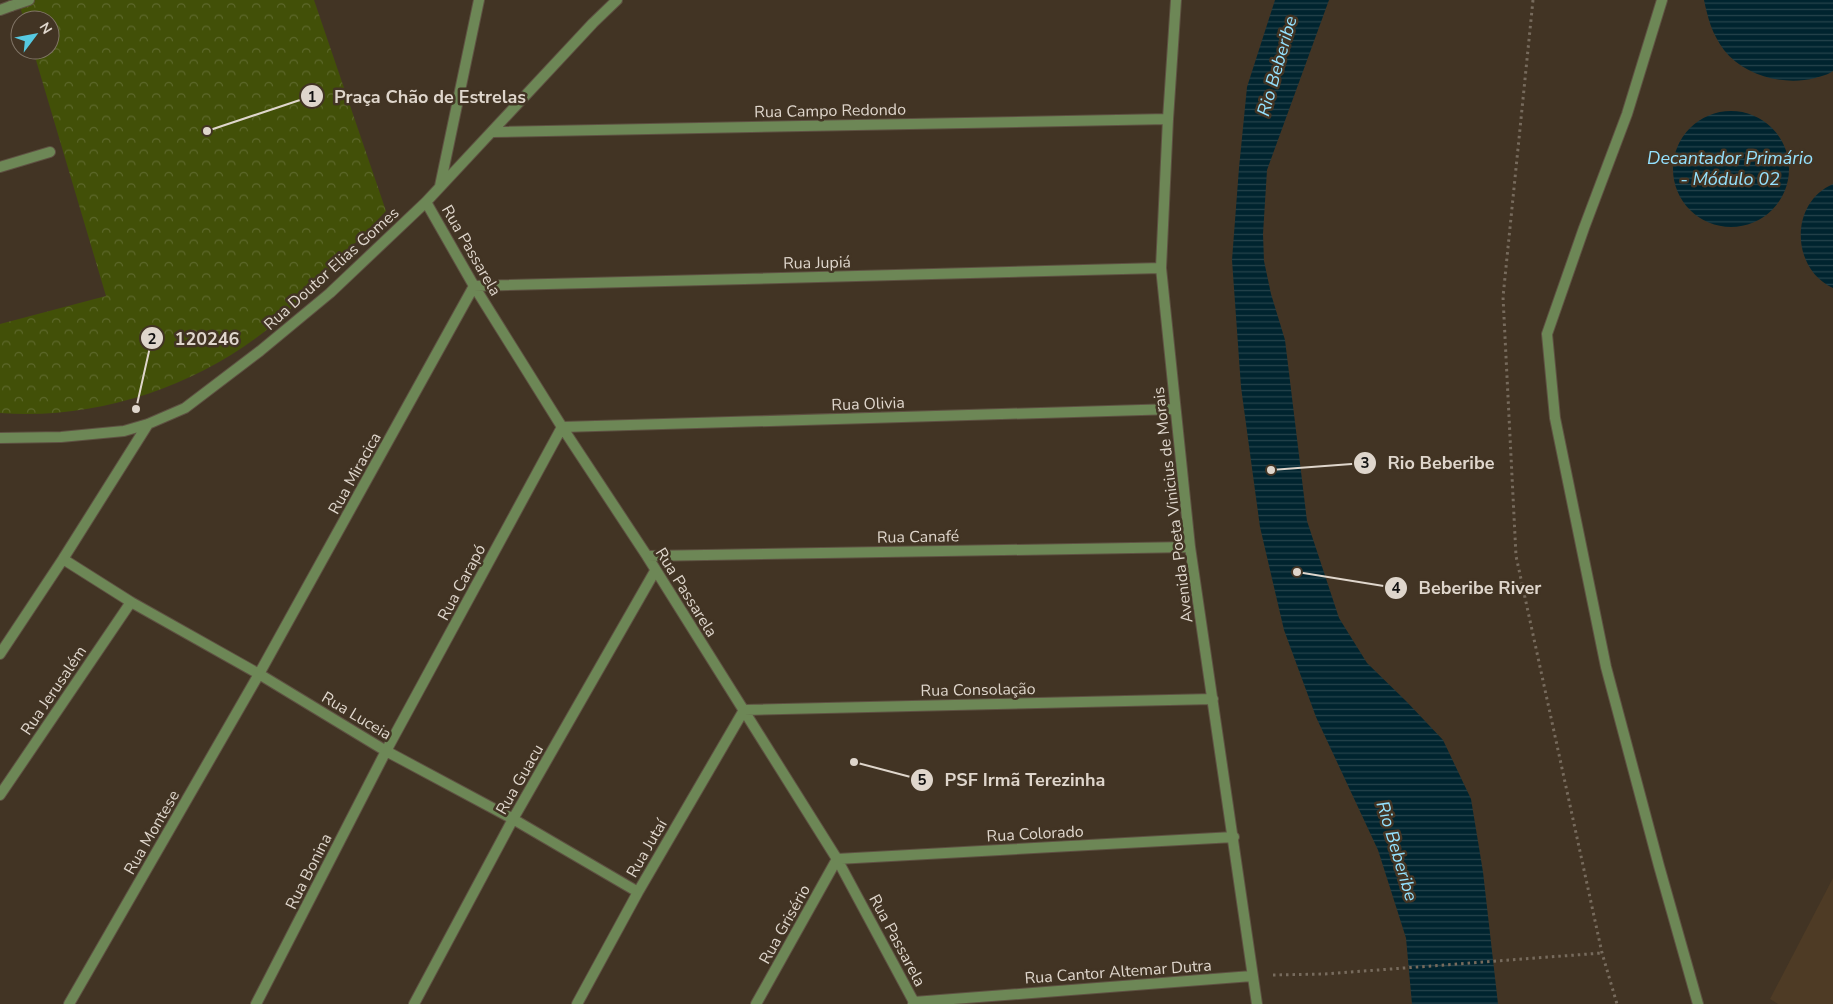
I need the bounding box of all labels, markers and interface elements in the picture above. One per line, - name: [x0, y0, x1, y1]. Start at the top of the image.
- north arrow: [10, 10, 60, 60]
- water label: Rio Beberibe: [1251, 13, 1303, 119]
- text: N: [35, 19, 56, 38]
- callout: Praça Chão de Estrelas: [299, 80, 536, 113]
- text: Praça Chão de Estrelas: [334, 85, 526, 109]
- text: 1: [307, 87, 317, 107]
- street label: Rua Campo Redondo: [754, 99, 906, 123]
- water label: Decantador Primário - Módulo 02: [1647, 146, 1813, 191]
- street label: Rua Passarela: [436, 201, 506, 300]
- street label: Rua Doutor Elias Gomes: [259, 202, 404, 335]
- street label: Rua Jupiá: [783, 251, 851, 275]
- callout: 120246: [139, 322, 249, 355]
- text: 120246: [175, 327, 240, 351]
- text: 2: [147, 329, 157, 349]
- street label: Avenida Poeta Vinicius de Morais: [1148, 386, 1198, 624]
- street label: Rua Olivia: [831, 392, 905, 416]
- street label: Rua Miracica: [323, 428, 386, 519]
- callout: Rio Beberibe: [1352, 446, 1504, 479]
- text: Rio Beberibe: [1387, 451, 1495, 475]
- text: 3: [1360, 453, 1370, 473]
- street label: Rua Canafé: [877, 525, 959, 549]
- street label: Rua Carapó: [433, 540, 491, 625]
- street label: Rua Passarela: [650, 544, 722, 641]
- callout: Beberibe River: [1383, 571, 1551, 604]
- text: Beberibe River: [1419, 576, 1541, 600]
- text: 4: [1391, 578, 1401, 598]
- street label: Rua Jerusalém: [16, 641, 92, 740]
- street label: Rua Consolação: [920, 678, 1036, 702]
- street label: Rua Luceia: [318, 686, 395, 745]
- street label: Rua Guacu: [491, 740, 549, 819]
- callout: PSF Irmã Terezinha: [910, 763, 1116, 796]
- text: PSF Irmã Terezinha: [945, 768, 1105, 792]
- text: 5: [917, 770, 927, 790]
- street label: Rua Montese: [119, 786, 185, 879]
- water label: Rio Beberibe: [1370, 798, 1424, 904]
- street label: Rua Jutaí: [621, 814, 673, 882]
- street label: Rua Colorado: [986, 820, 1084, 848]
- street label: Rua Bonina: [280, 830, 337, 913]
- street label: Rua Grisério: [754, 881, 816, 968]
- street label: Rua Passarela: [864, 890, 931, 991]
- street label: Rua Cantor Altemar Dutra: [1024, 954, 1212, 990]

